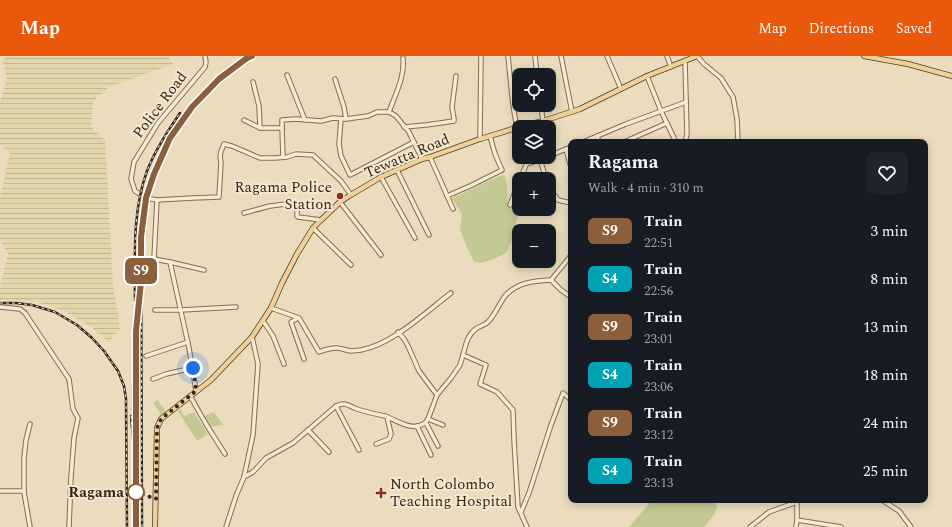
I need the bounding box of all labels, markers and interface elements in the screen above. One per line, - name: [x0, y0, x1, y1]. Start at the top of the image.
- text: Map: [20, 14, 60, 43]
- text: Map: [759, 18, 787, 39]
- text: Directions: [809, 18, 874, 39]
- text: Saved: [896, 18, 932, 39]
- street label: Police Road: [127, 67, 193, 143]
- map controls: [512, 68, 556, 268]
- button: locate: [512, 68, 556, 112]
- button: layers: [512, 120, 556, 164]
- street label: Tewatta Road: [361, 128, 453, 184]
- text: Ragama: [588, 148, 659, 177]
- button: heart: [866, 152, 908, 194]
- button: +: [512, 172, 556, 216]
- place label: Ragama Police Station: [234, 176, 332, 216]
- text: Walk · 4 min · 310 m: [588, 178, 704, 198]
- marker: Ragama Police Station: [335, 191, 345, 201]
- text: Train: [644, 210, 683, 233]
- text: S9: [602, 220, 618, 241]
- text: 3 min: [870, 220, 908, 243]
- button: −: [512, 224, 556, 268]
- text: 22:51: [644, 233, 673, 253]
- line badge: S9: [123, 258, 159, 284]
- text: Train: [644, 258, 683, 281]
- text: S9: [133, 260, 149, 281]
- text: S4: [602, 268, 618, 289]
- text: 8 min: [870, 268, 908, 291]
- text: 22:56: [644, 281, 673, 301]
- text: Train: [644, 306, 683, 329]
- text: S9: [602, 316, 618, 337]
- text: 13 min: [863, 316, 908, 339]
- text: 23:01: [644, 329, 673, 349]
- text: Train: [644, 354, 683, 377]
- your location: [183, 358, 203, 378]
- text: S4: [602, 364, 618, 385]
- text: 18 min: [863, 364, 908, 387]
- text: 23:06: [644, 377, 673, 397]
- text: Train: [644, 402, 683, 425]
- text: S9: [602, 412, 618, 433]
- text: 24 min: [863, 412, 908, 435]
- text: 23:12: [644, 425, 673, 445]
- text: Train: [644, 450, 683, 473]
- text: S4: [602, 460, 618, 481]
- text: 25 min: [863, 460, 908, 483]
- place label: North Colombo Teaching Hospital: [390, 473, 512, 513]
- text: 23:13: [644, 473, 673, 493]
- place label: Ragama: [68, 481, 124, 504]
- marker: Ragama: [127, 483, 145, 501]
- marker: North Colombo Teaching Hospital: [375, 487, 387, 499]

